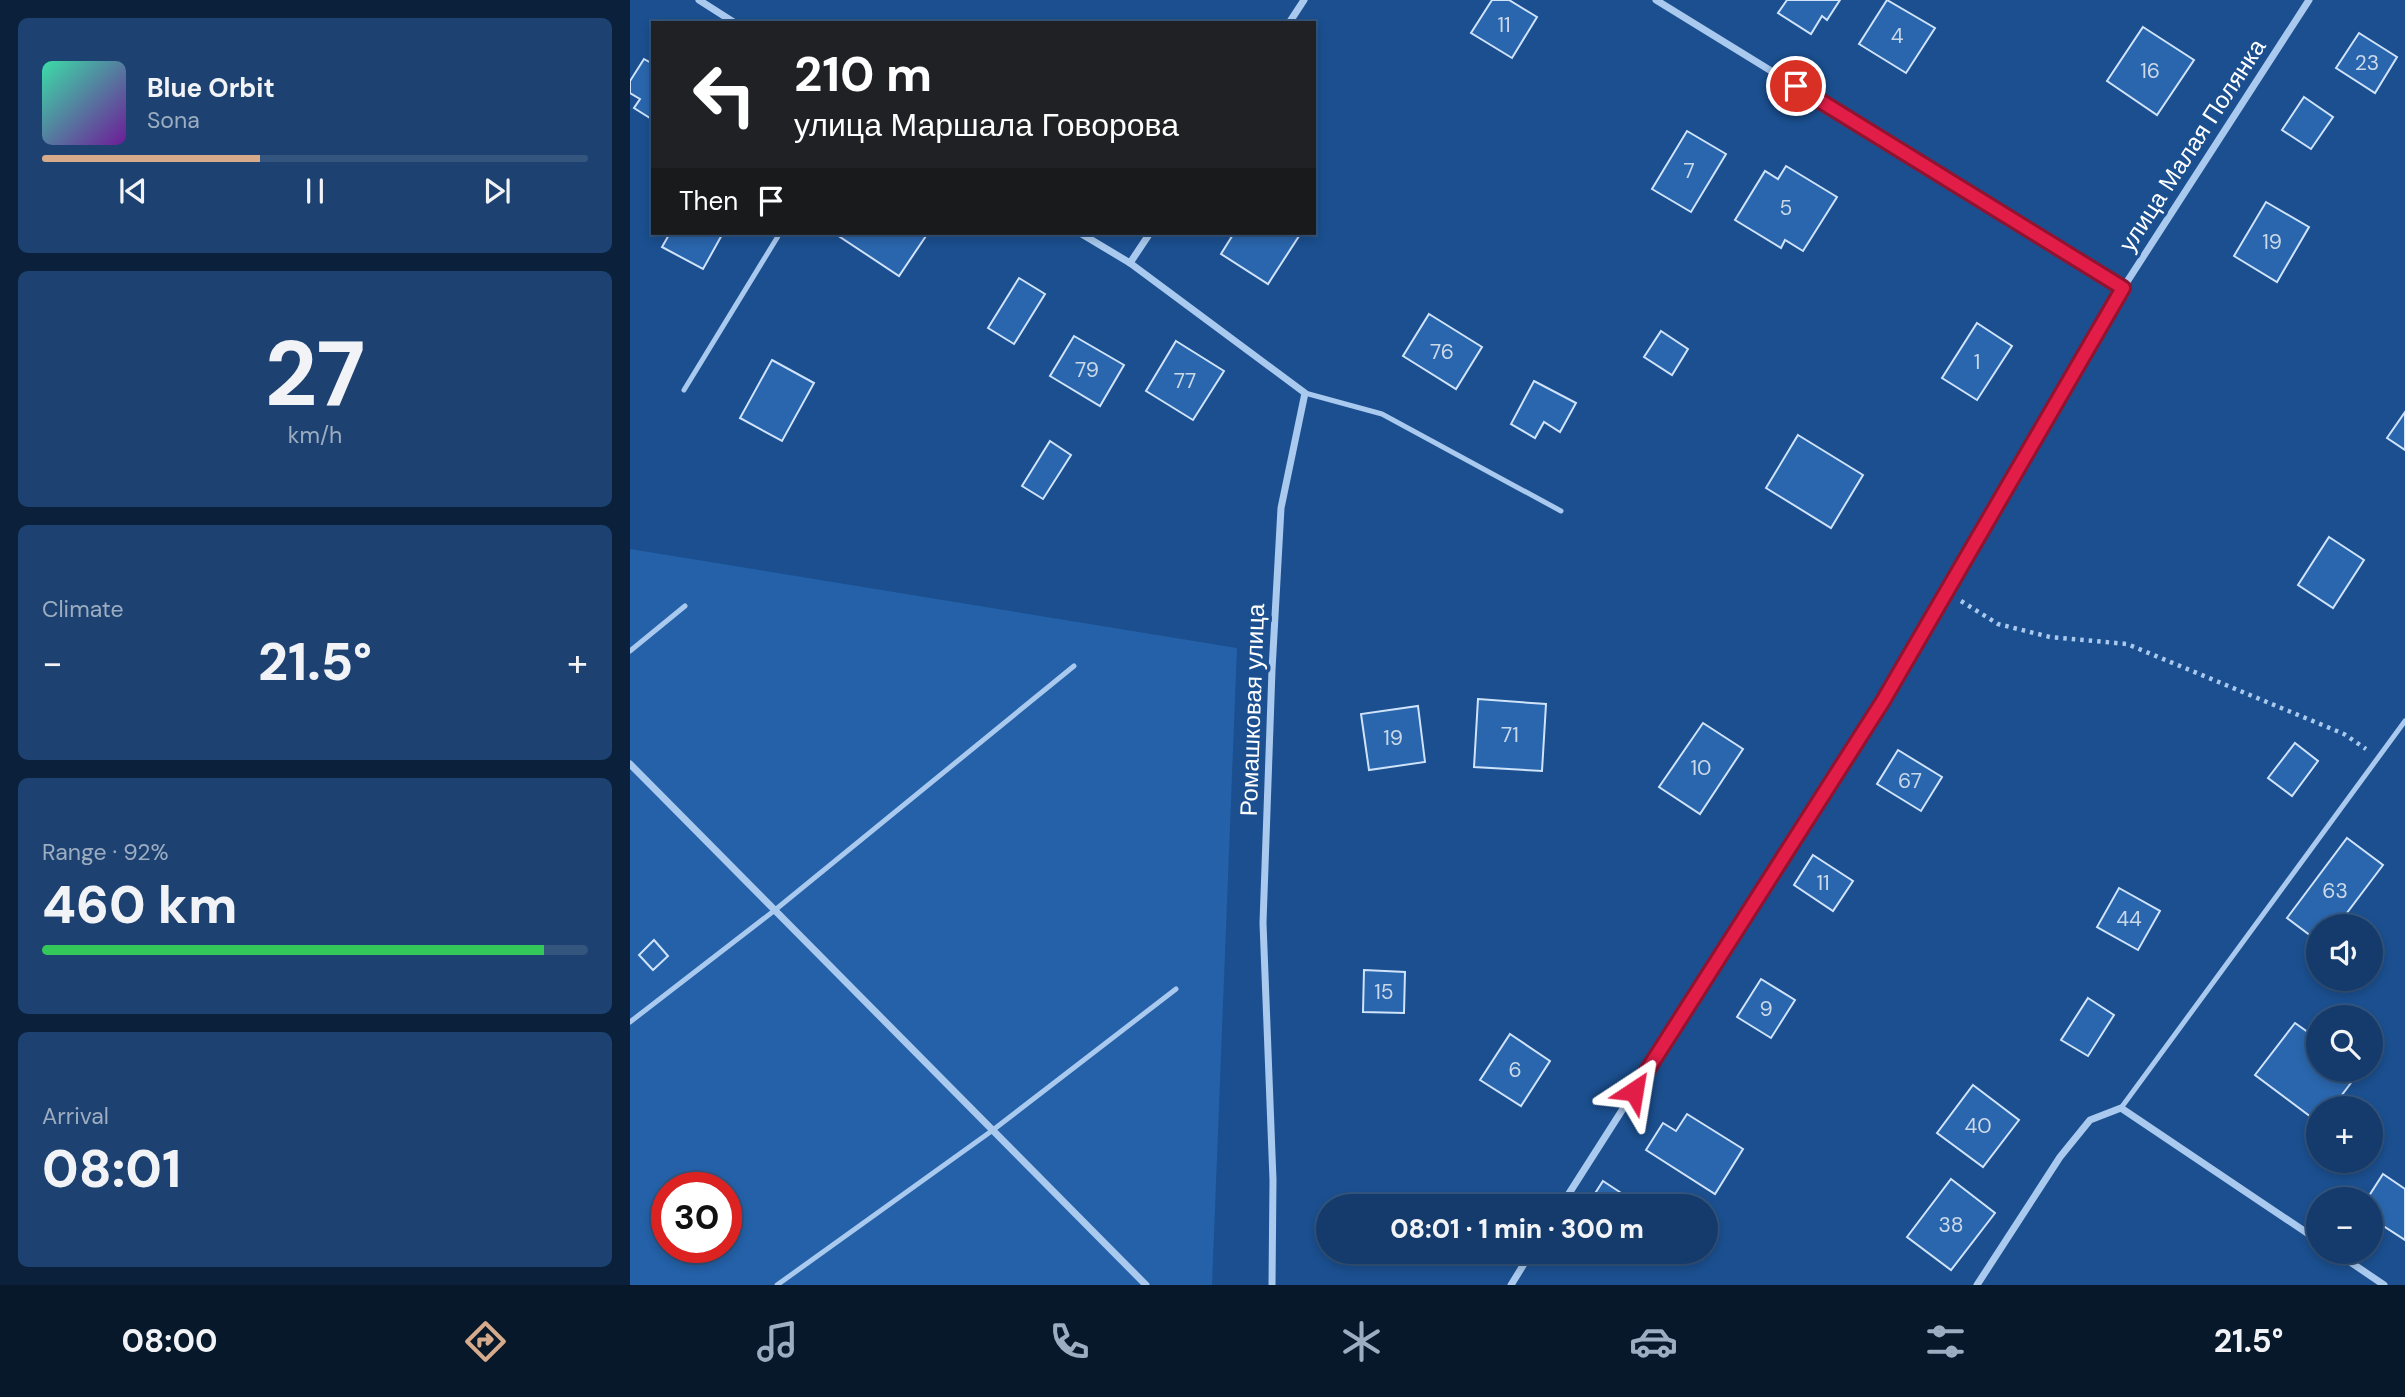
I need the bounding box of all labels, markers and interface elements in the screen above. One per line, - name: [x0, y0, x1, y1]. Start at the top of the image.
- house number: 11: [1497, 11, 1511, 39]
- house number: 4: [1891, 22, 1904, 50]
- street label: улица Малая Полянка: [2112, 32, 2273, 257]
- text: 210 m: [794, 42, 932, 106]
- icon: left: [679, 49, 770, 140]
- house number: 23: [2355, 49, 2379, 77]
- pin: [1766, 56, 1826, 116]
- house number: 16: [2140, 57, 2160, 85]
- icon: arrive: [1777, 67, 1815, 105]
- text: Blue Orbit: [147, 71, 275, 105]
- text: улица Маршала Говорова: [794, 104, 1179, 146]
- text: Sona: [147, 105, 200, 135]
- house number: 7: [1683, 157, 1695, 185]
- icon: previous: [114, 172, 152, 210]
- icon: pause: [296, 172, 334, 210]
- icon: next: [478, 172, 516, 210]
- icon: arrive: [752, 182, 790, 220]
- text: Then: [679, 184, 738, 218]
- house number: 5: [1780, 194, 1792, 222]
- house number: 19: [2262, 228, 2282, 256]
- text: 27: [265, 315, 365, 433]
- house number: 76: [1430, 338, 1454, 366]
- house number: 1: [1974, 348, 1980, 376]
- house number: 79: [1075, 356, 1099, 384]
- house number: 77: [1174, 367, 1196, 395]
- text: km/h: [288, 420, 342, 450]
- text: Climate: [42, 594, 124, 624]
- street label: Ромашковая улица: [1233, 603, 1271, 817]
- text: 21.5°: [258, 628, 372, 696]
- text: −: [42, 638, 63, 688]
- text: +: [567, 638, 588, 688]
- house number: 71: [1501, 721, 1519, 749]
- house number: 19: [1383, 724, 1403, 752]
- house number: 10: [1691, 754, 1711, 782]
- house number: 67: [1898, 767, 1922, 795]
- text: Range · 92%: [42, 837, 169, 867]
- house number: 11: [1816, 869, 1830, 897]
- text: 460 km: [42, 871, 238, 939]
- house number: 63: [2322, 877, 2348, 905]
- house number: 44: [2116, 905, 2142, 933]
- map controls: [2306, 914, 2383, 1264]
- button: sound: [2306, 914, 2383, 991]
- house number: 15: [1374, 978, 1394, 1006]
- house number: 9: [1759, 995, 1773, 1023]
- button: search: [2306, 1005, 2383, 1082]
- position arrow: [1597, 1054, 1671, 1128]
- house number: 6: [1508, 1056, 1522, 1084]
- button: +: [2306, 1096, 2383, 1173]
- text: Arrival: [42, 1101, 109, 1131]
- house number: 40: [1964, 1112, 1992, 1140]
- text: 08:01: [42, 1135, 181, 1203]
- speed limit sign: 30: [651, 1172, 742, 1263]
- button: −: [2306, 1187, 2383, 1264]
- house number: 38: [1938, 1211, 1964, 1239]
- text: 08:01 · 1 min · 300 m: [1390, 1212, 1644, 1246]
- icon: directions: [461, 1317, 510, 1366]
- icon: music: [753, 1317, 802, 1366]
- icon: phone: [1045, 1317, 1094, 1366]
- icon: climate: [1337, 1317, 1386, 1366]
- icon: car: [1629, 1317, 1678, 1366]
- icon: filters: [1921, 1317, 1970, 1366]
- text: 08:00: [122, 1320, 218, 1362]
- text: 21.5°: [2214, 1320, 2283, 1362]

